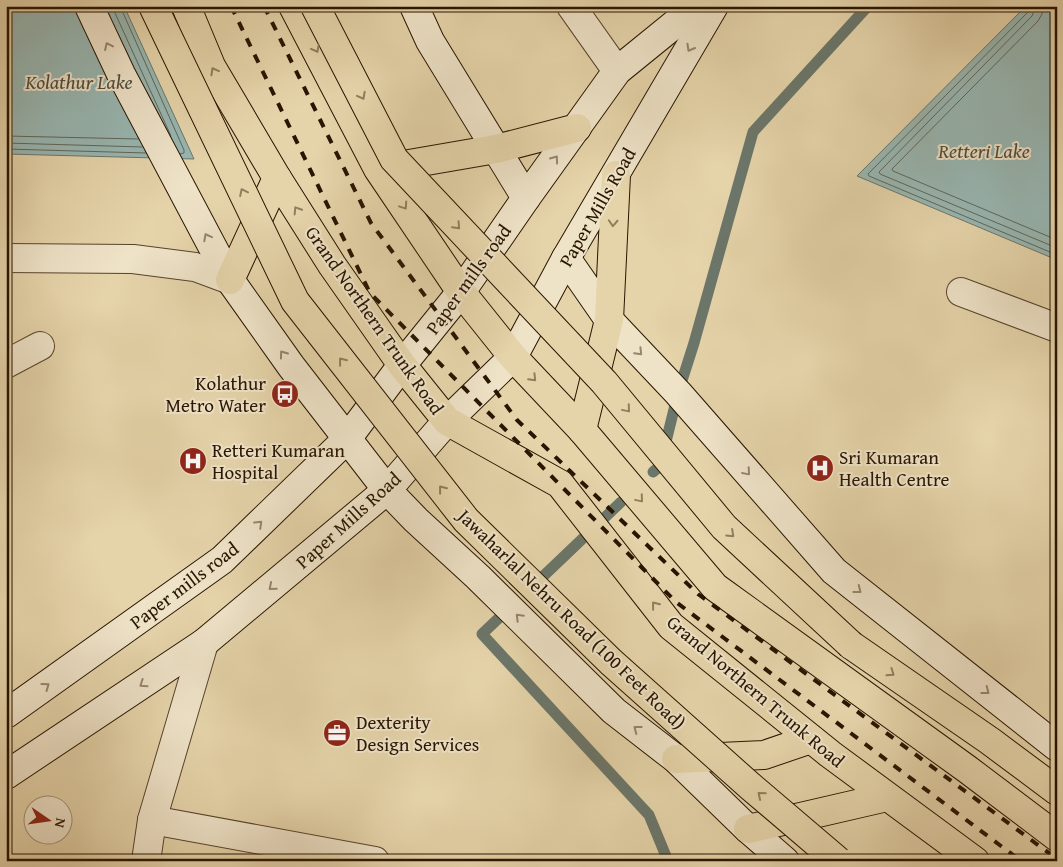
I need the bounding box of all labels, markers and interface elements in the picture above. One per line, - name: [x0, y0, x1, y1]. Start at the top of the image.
- one-way arrow: [104, 42, 114, 51]
- one-way arrow: [686, 43, 696, 52]
- one-way arrow: [310, 44, 320, 53]
- water label: Kolathur Lake: [24, 67, 133, 96]
- one-way arrow: [211, 67, 221, 76]
- one-way arrow: [356, 91, 366, 100]
- water label: Retteri Lake: [937, 136, 1030, 165]
- street label: Paper Mills Road: [552, 141, 643, 272]
- one-way arrow: [549, 155, 558, 164]
- one-way arrow: [238, 188, 249, 197]
- one-way arrow: [397, 201, 407, 210]
- one-way arrow: [294, 207, 304, 216]
- street label: Paper mills road: [418, 218, 518, 340]
- street label: Grand Northern Trunk Road: [299, 220, 451, 421]
- one-way arrow: [451, 220, 460, 229]
- one-way arrow: [608, 220, 619, 228]
- one-way arrow: [203, 233, 213, 242]
- one-way arrow: [633, 346, 642, 355]
- one-way arrow: [280, 351, 288, 360]
- one-way arrow: [339, 357, 348, 367]
- place label: Kolathur Metro Water: [166, 369, 266, 419]
- one-way arrow: [527, 372, 536, 381]
- bus stop icon: Kolathur Metro Water: [270, 379, 300, 409]
- one-way arrow: [621, 404, 630, 413]
- place label: Retteri Kumaran Hospital: [212, 436, 345, 486]
- place label: Sri Kumaran Health Centre: [839, 443, 950, 493]
- hospital icon: Retteri Kumaran Hospital: [178, 446, 208, 476]
- hospital icon: Sri Kumaran Health Centre: [805, 453, 835, 483]
- street label: Paper Mills Road: [289, 464, 408, 575]
- one-way arrow: [742, 467, 751, 476]
- one-way arrow: [440, 486, 448, 495]
- one-way arrow: [635, 494, 644, 503]
- street label: Jawaharlal Nehru Road (100 Feet Road): [450, 501, 692, 736]
- one-way arrow: [253, 521, 262, 530]
- one-way arrow: [726, 528, 735, 537]
- street label: Paper mills road: [124, 534, 245, 635]
- one-way arrow: [269, 581, 278, 589]
- one-way arrow: [853, 585, 862, 594]
- one-way arrow: [652, 602, 660, 611]
- street label: Grand Northern Trunk Road: [661, 608, 852, 775]
- one-way arrow: [516, 614, 525, 623]
- one-way arrow: [885, 667, 895, 676]
- one-way arrow: [139, 678, 148, 688]
- one-way arrow: [40, 683, 50, 692]
- one-way arrow: [980, 686, 989, 694]
- place label: Dexterity Design Services: [356, 708, 479, 758]
- office icon: Dexterity Design Services: [322, 718, 352, 748]
- one-way arrow: [633, 726, 643, 735]
- one-way arrow: [758, 793, 767, 801]
- north arrow: [22, 794, 72, 844]
- text: N: [50, 816, 71, 830]

